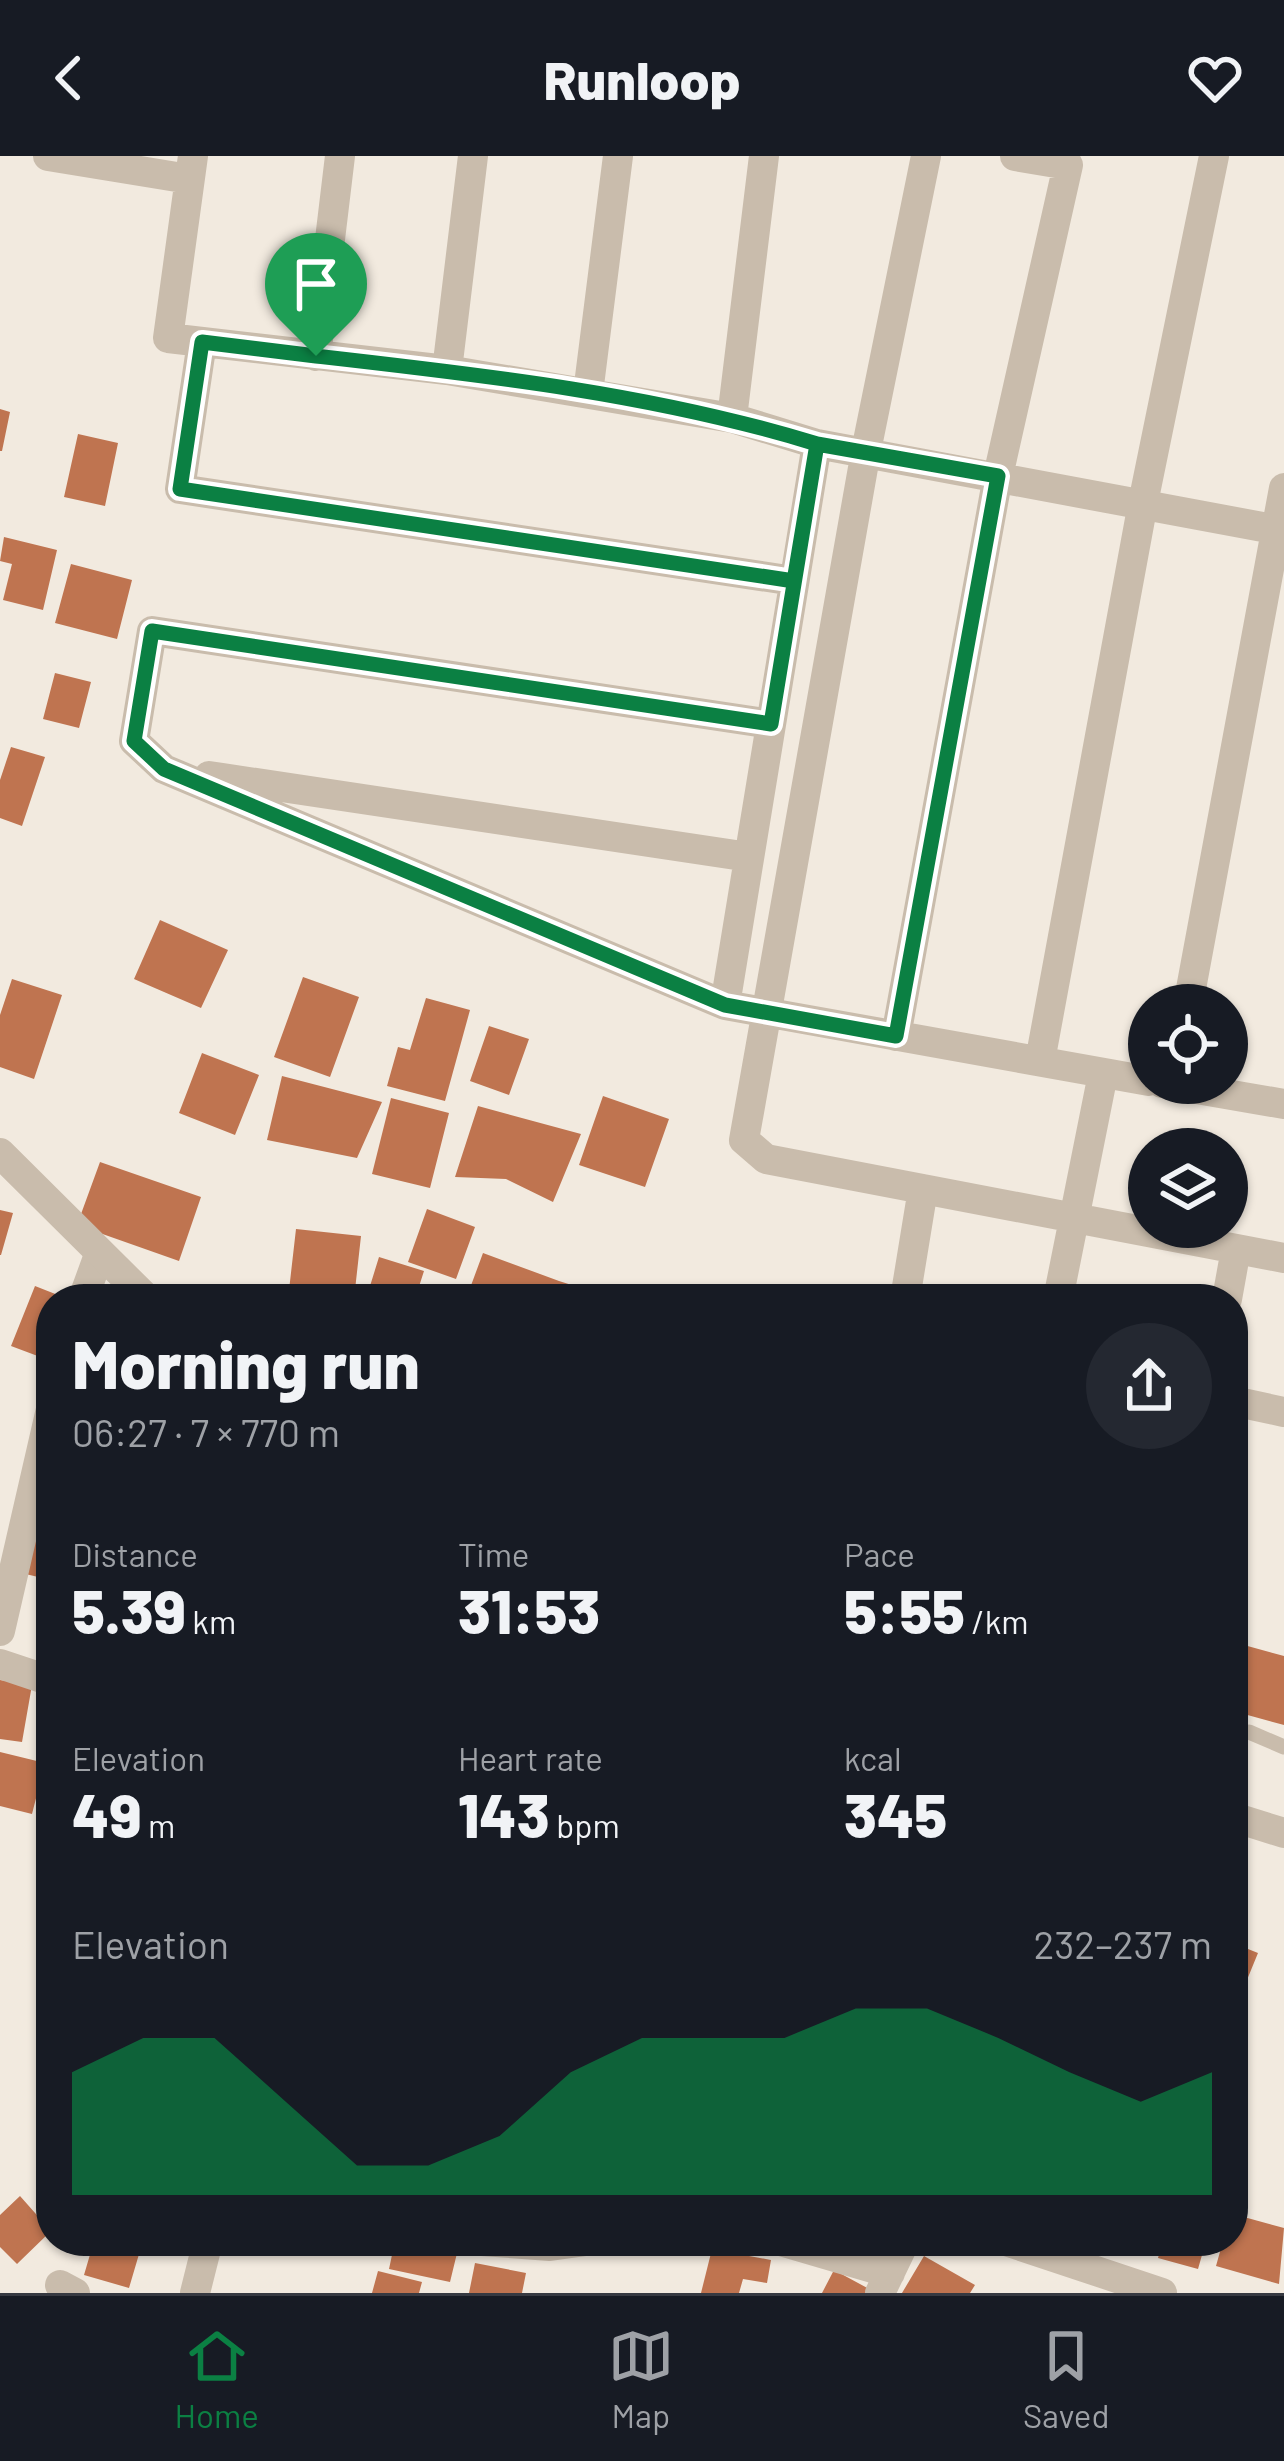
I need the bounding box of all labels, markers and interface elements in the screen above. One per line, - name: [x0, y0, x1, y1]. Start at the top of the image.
- icon: back: [36, 45, 102, 111]
- icon: heart: [1182, 45, 1248, 111]
- text: Runloop: [543, 46, 741, 111]
- pin: [265, 233, 367, 356]
- icon: arrive: [283, 251, 349, 317]
- map controls: [1128, 984, 1248, 1248]
- button: locate: [1128, 984, 1248, 1104]
- button: layers: [1128, 1128, 1248, 1248]
- text: Morning run: [72, 1323, 420, 1402]
- button: share: [1086, 1323, 1212, 1449]
- text: 06:27 · 7 × 770 m: [72, 1408, 340, 1455]
- text: Distance: [72, 1534, 198, 1574]
- text: Time: [458, 1534, 529, 1574]
- text: Pace: [844, 1534, 915, 1574]
- text: 5.39: [72, 1574, 186, 1646]
- text: 31:53: [458, 1574, 600, 1646]
- text: 5:55: [844, 1574, 965, 1646]
- text: km: [186, 1601, 236, 1641]
- text: /km: [965, 1601, 1028, 1641]
- text: Elevation: [72, 1738, 205, 1778]
- text: Heart rate: [458, 1738, 603, 1778]
- text: kcal: [844, 1738, 902, 1778]
- text: 49: [72, 1778, 141, 1850]
- text: 143: [458, 1778, 550, 1850]
- text: 345: [844, 1778, 947, 1850]
- text: m: [141, 1805, 175, 1845]
- text: bpm: [550, 1805, 620, 1845]
- text: Elevation: [72, 1920, 229, 1967]
- text: 232–237 m: [1034, 1920, 1212, 1967]
- tab: Home: [175, 2323, 259, 2435]
- tab: Map: [608, 2323, 674, 2435]
- tab: Saved: [1023, 2323, 1109, 2435]

